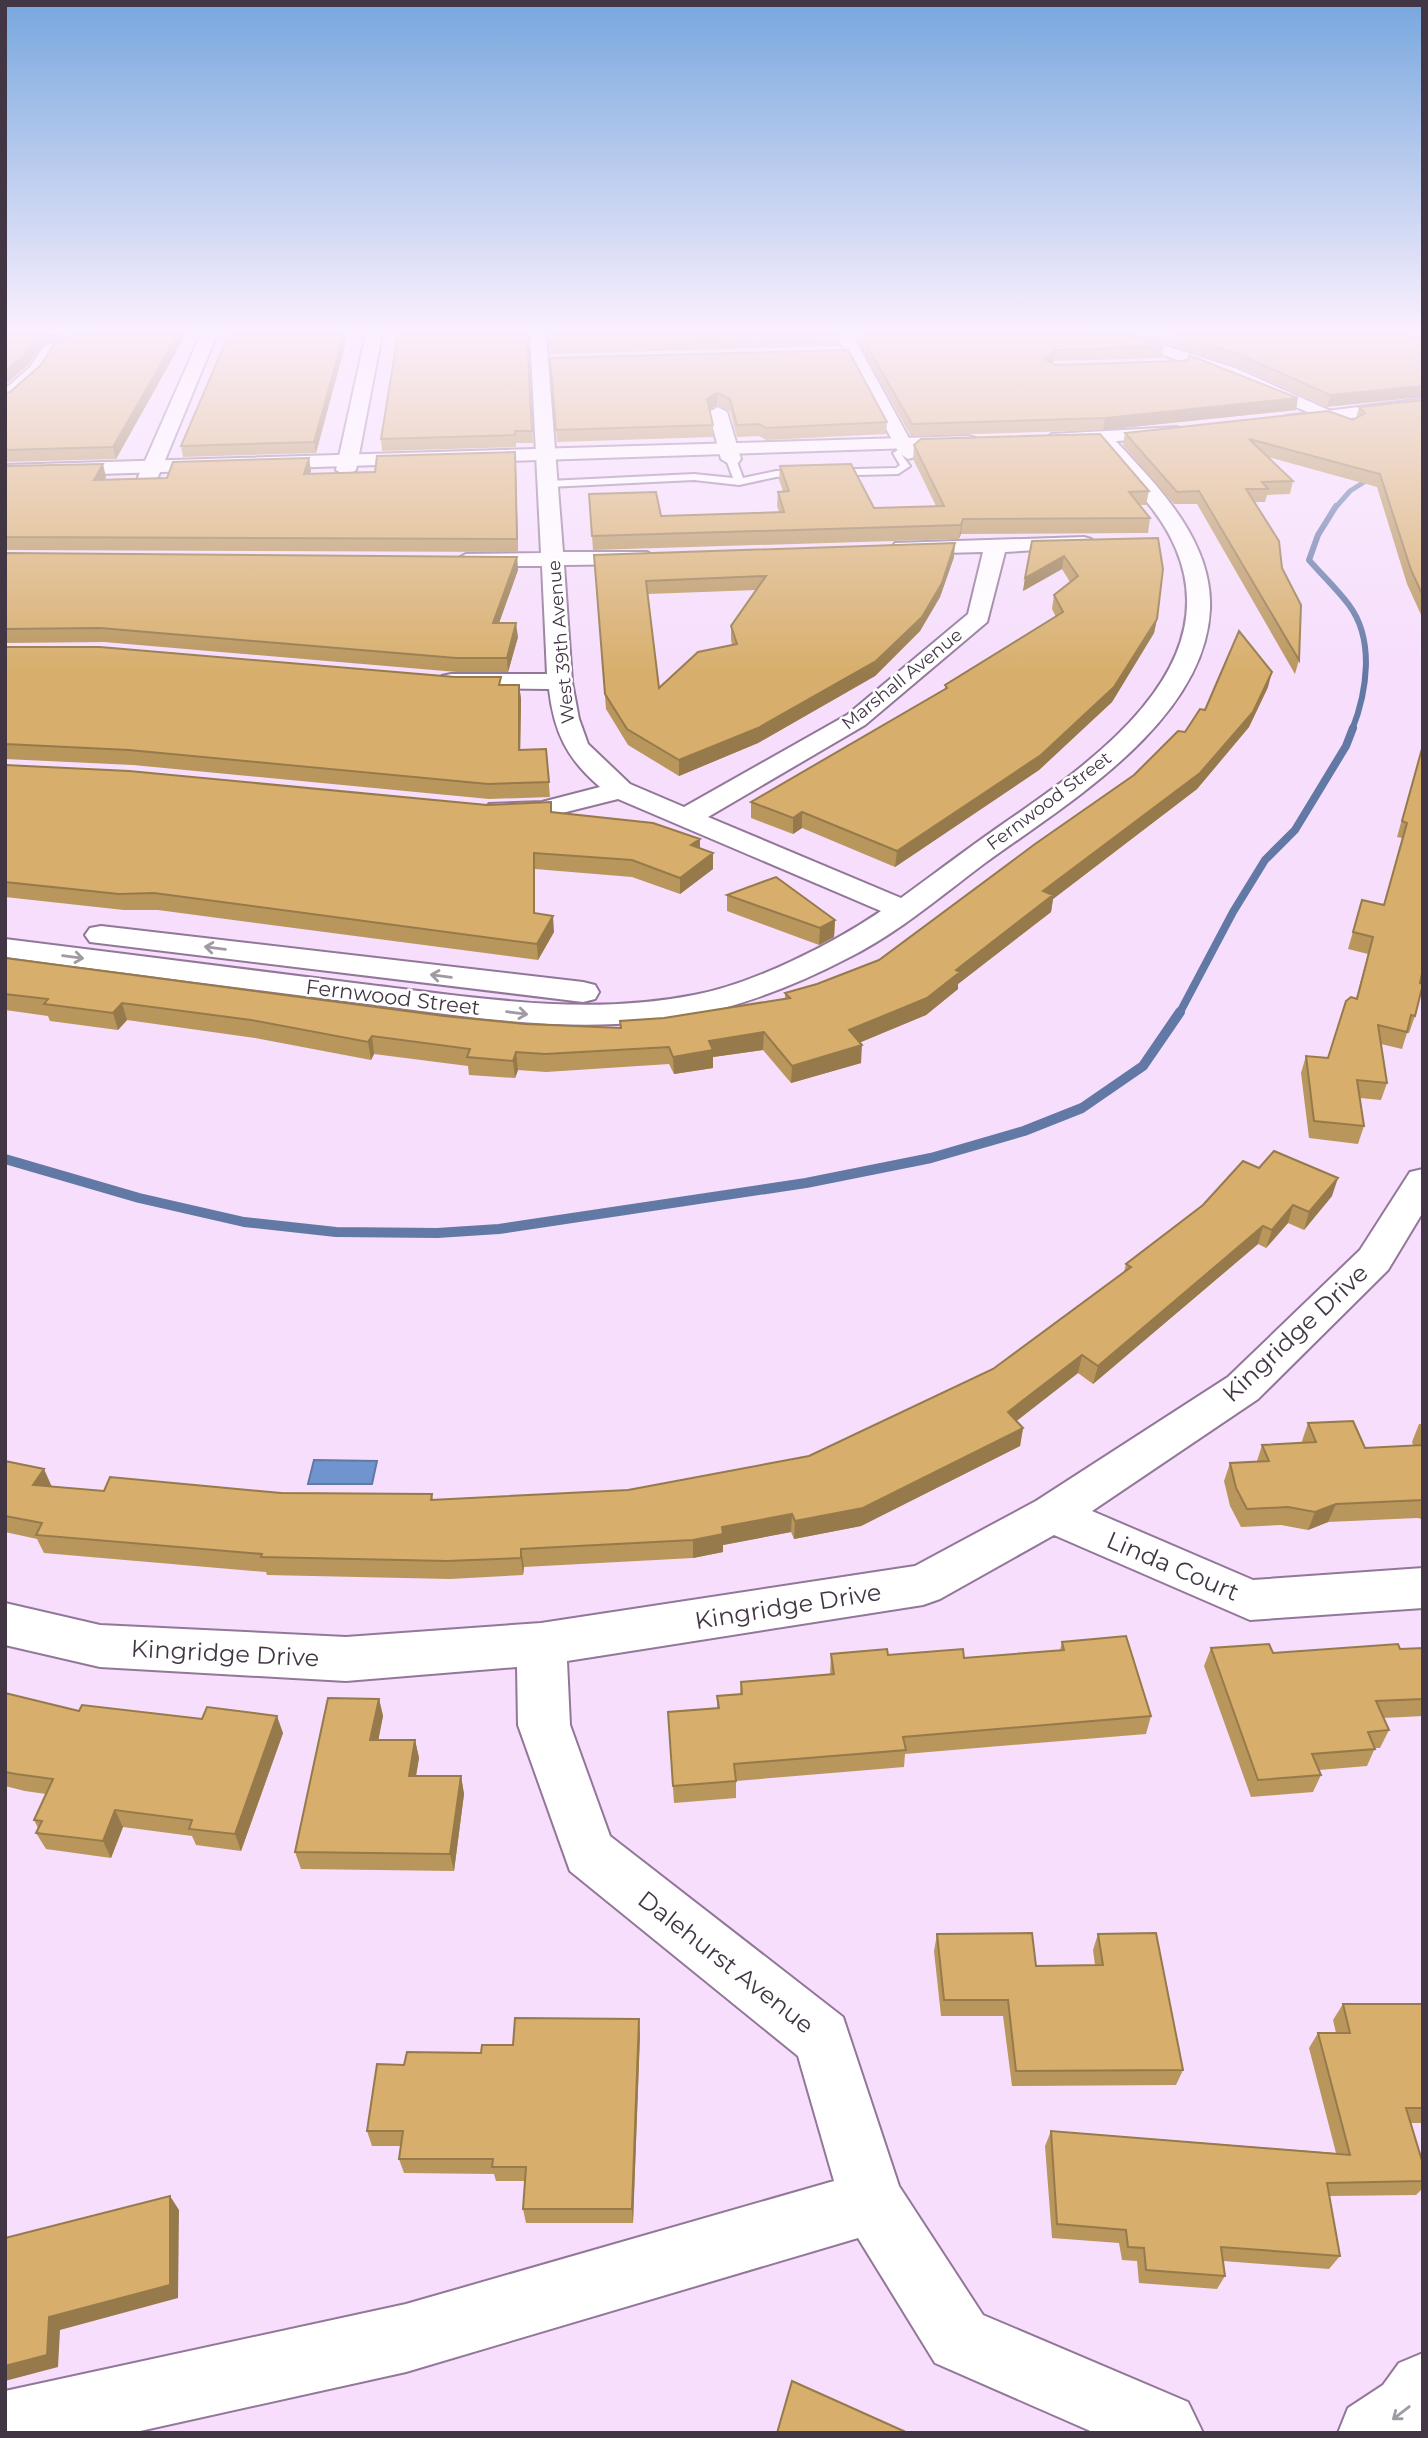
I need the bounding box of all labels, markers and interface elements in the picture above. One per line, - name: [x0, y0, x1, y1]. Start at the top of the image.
- street label: West 39th Avenue: [543, 559, 579, 725]
- street label: Marshall Avenue: [837, 624, 967, 734]
- street label: Fernwood Street: [982, 747, 1116, 855]
- one-way arrow: [204, 941, 227, 954]
- one-way arrow: [61, 950, 84, 963]
- one-way arrow: [430, 970, 453, 983]
- street label: Fernwood Street: [304, 974, 482, 1020]
- one-way arrow: [506, 1006, 528, 1019]
- street label: Kingridge Drive: [1216, 1258, 1374, 1408]
- street label: Linda Court: [1102, 1525, 1244, 1607]
- street label: Kingridge Drive: [693, 1577, 883, 1635]
- street label: Kingridge Drive: [130, 1634, 320, 1672]
- street label: Dalehurst Avenue: [632, 1884, 820, 2040]
- one-way arrow: [1392, 2405, 1410, 2420]

